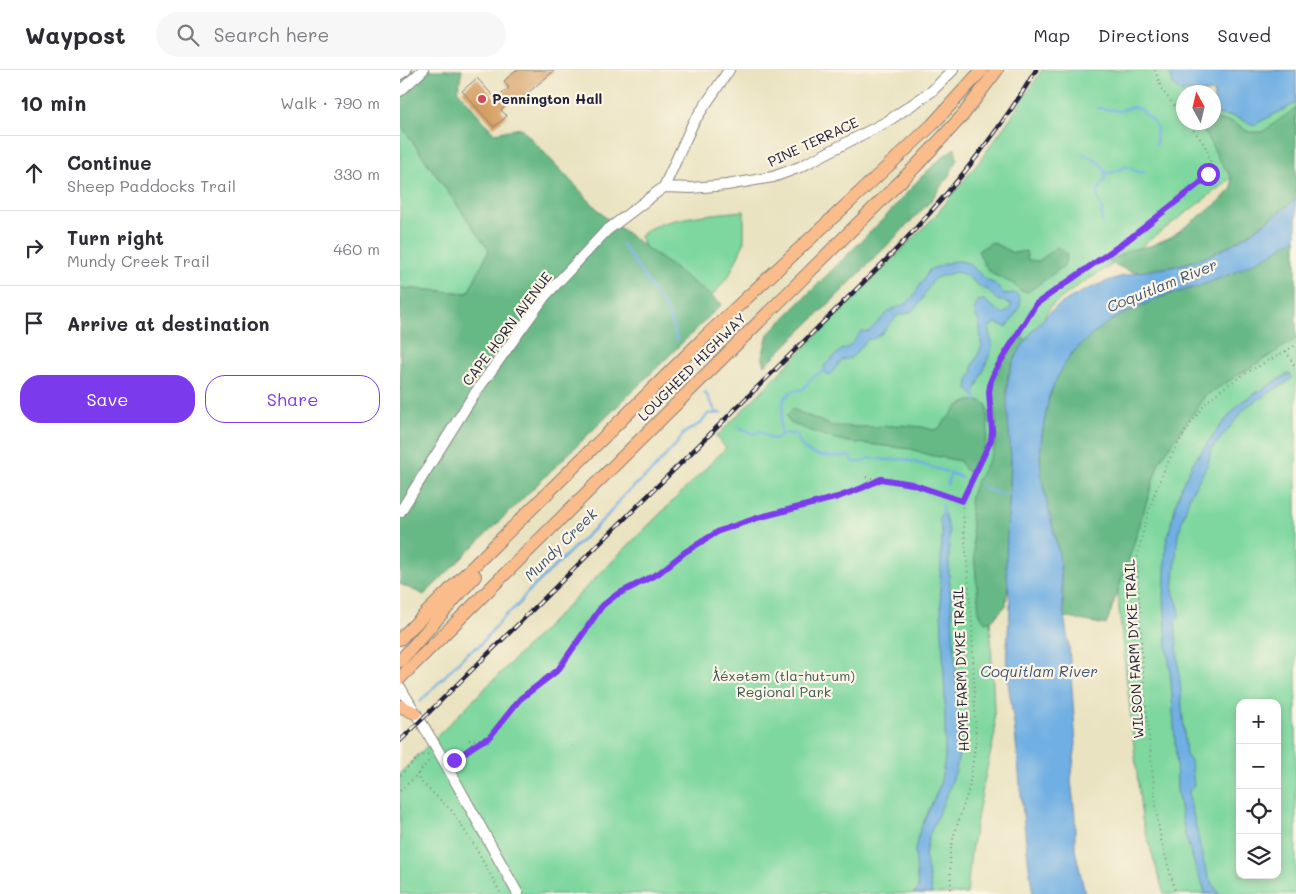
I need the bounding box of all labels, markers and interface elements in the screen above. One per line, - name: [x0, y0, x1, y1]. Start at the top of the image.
- search box: [156, 12, 506, 57]
- text: Waypost: [25, 19, 126, 50]
- icon: search: [174, 21, 202, 49]
- text: Search here: [214, 22, 329, 47]
- text: Map: [1033, 23, 1070, 47]
- text: Directions: [1098, 23, 1190, 47]
- text: Saved: [1218, 23, 1271, 47]
- north arrow: [1176, 85, 1221, 130]
- text: 10 min: [20, 89, 86, 116]
- place label: Pennington Hall: [492, 89, 602, 108]
- text: Walk · 790 m: [280, 92, 380, 113]
- marker: Pennington Hall: [476, 93, 488, 105]
- street label: PINE TERRACE: [764, 112, 861, 171]
- text: Continue: [67, 150, 152, 175]
- icon: ahead: [20, 159, 48, 187]
- text: 330 m: [334, 163, 380, 184]
- route start: [1197, 163, 1220, 186]
- text: Sheep Paddocks Trail: [67, 175, 236, 196]
- text: Turn right: [67, 225, 164, 250]
- icon: right: [20, 234, 48, 262]
- text: 460 m: [333, 238, 380, 259]
- text: Mundy Creek Trail: [67, 250, 210, 271]
- water label: Coquitlam River: [1103, 254, 1220, 316]
- street label: CAPE HORN AVENUE: [458, 268, 556, 389]
- street label: LOUGHEED HIGHWAY: [633, 308, 750, 425]
- icon: arrive: [20, 309, 48, 337]
- text: Arrive at destination: [67, 311, 270, 336]
- button: Save: [20, 375, 195, 423]
- button: Share: [205, 375, 380, 423]
- water label: Mundy Creek: [519, 503, 602, 585]
- street label: WILSON FARM DYKE TRAIL: [1119, 558, 1148, 739]
- street label: HOME FARM DYKE TRAIL: [948, 586, 973, 752]
- water label: Coquitlam River: [980, 661, 1098, 681]
- park label: ƛ̓éxətəm (tla-hut-um) Regional Park: [713, 666, 855, 701]
- map controls: [1236, 699, 1281, 879]
- button: +: [1236, 699, 1281, 744]
- button: −: [1236, 744, 1281, 789]
- route end: [443, 749, 466, 772]
- button: locate: [1236, 789, 1281, 834]
- button: layers: [1236, 834, 1281, 879]

